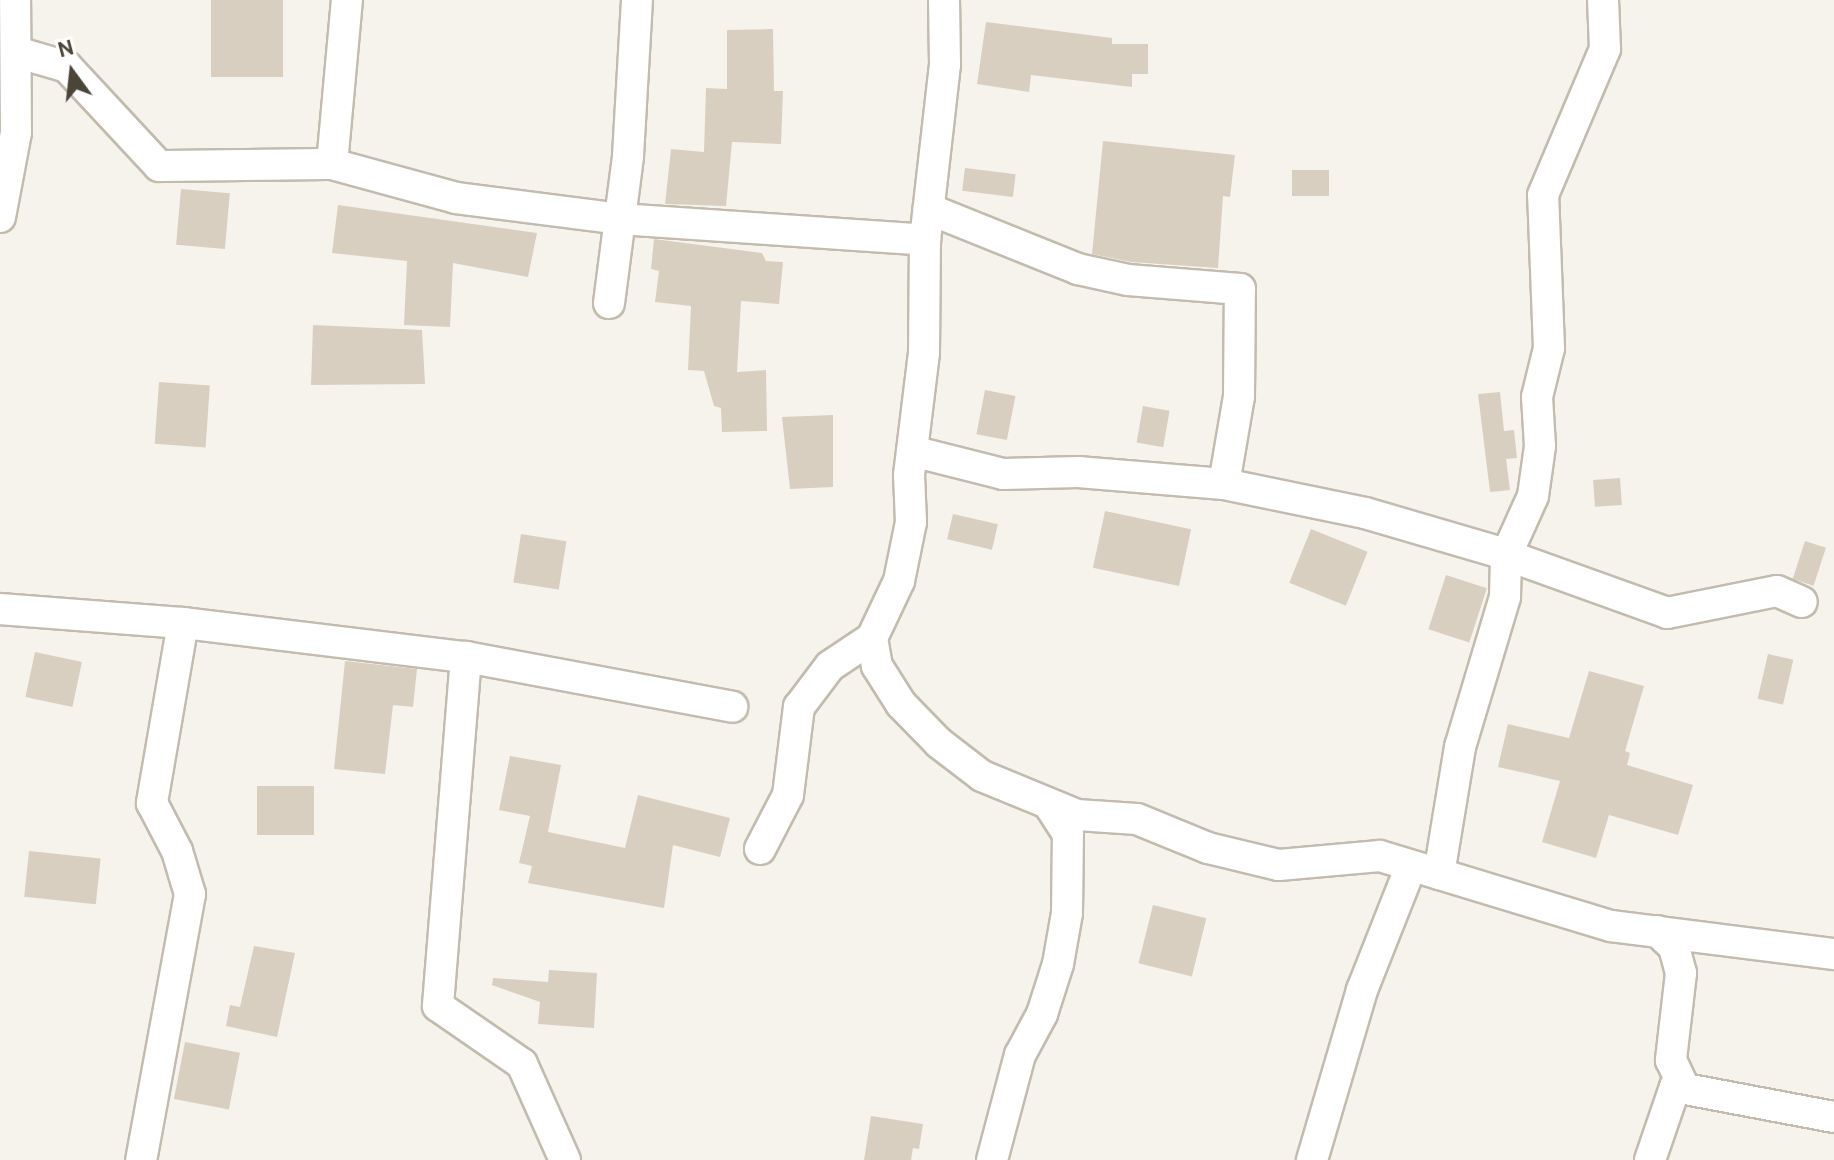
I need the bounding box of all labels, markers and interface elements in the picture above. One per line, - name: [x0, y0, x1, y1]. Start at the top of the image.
- north arrow: [32, 32, 112, 112]
- text: N: [55, 33, 77, 63]

